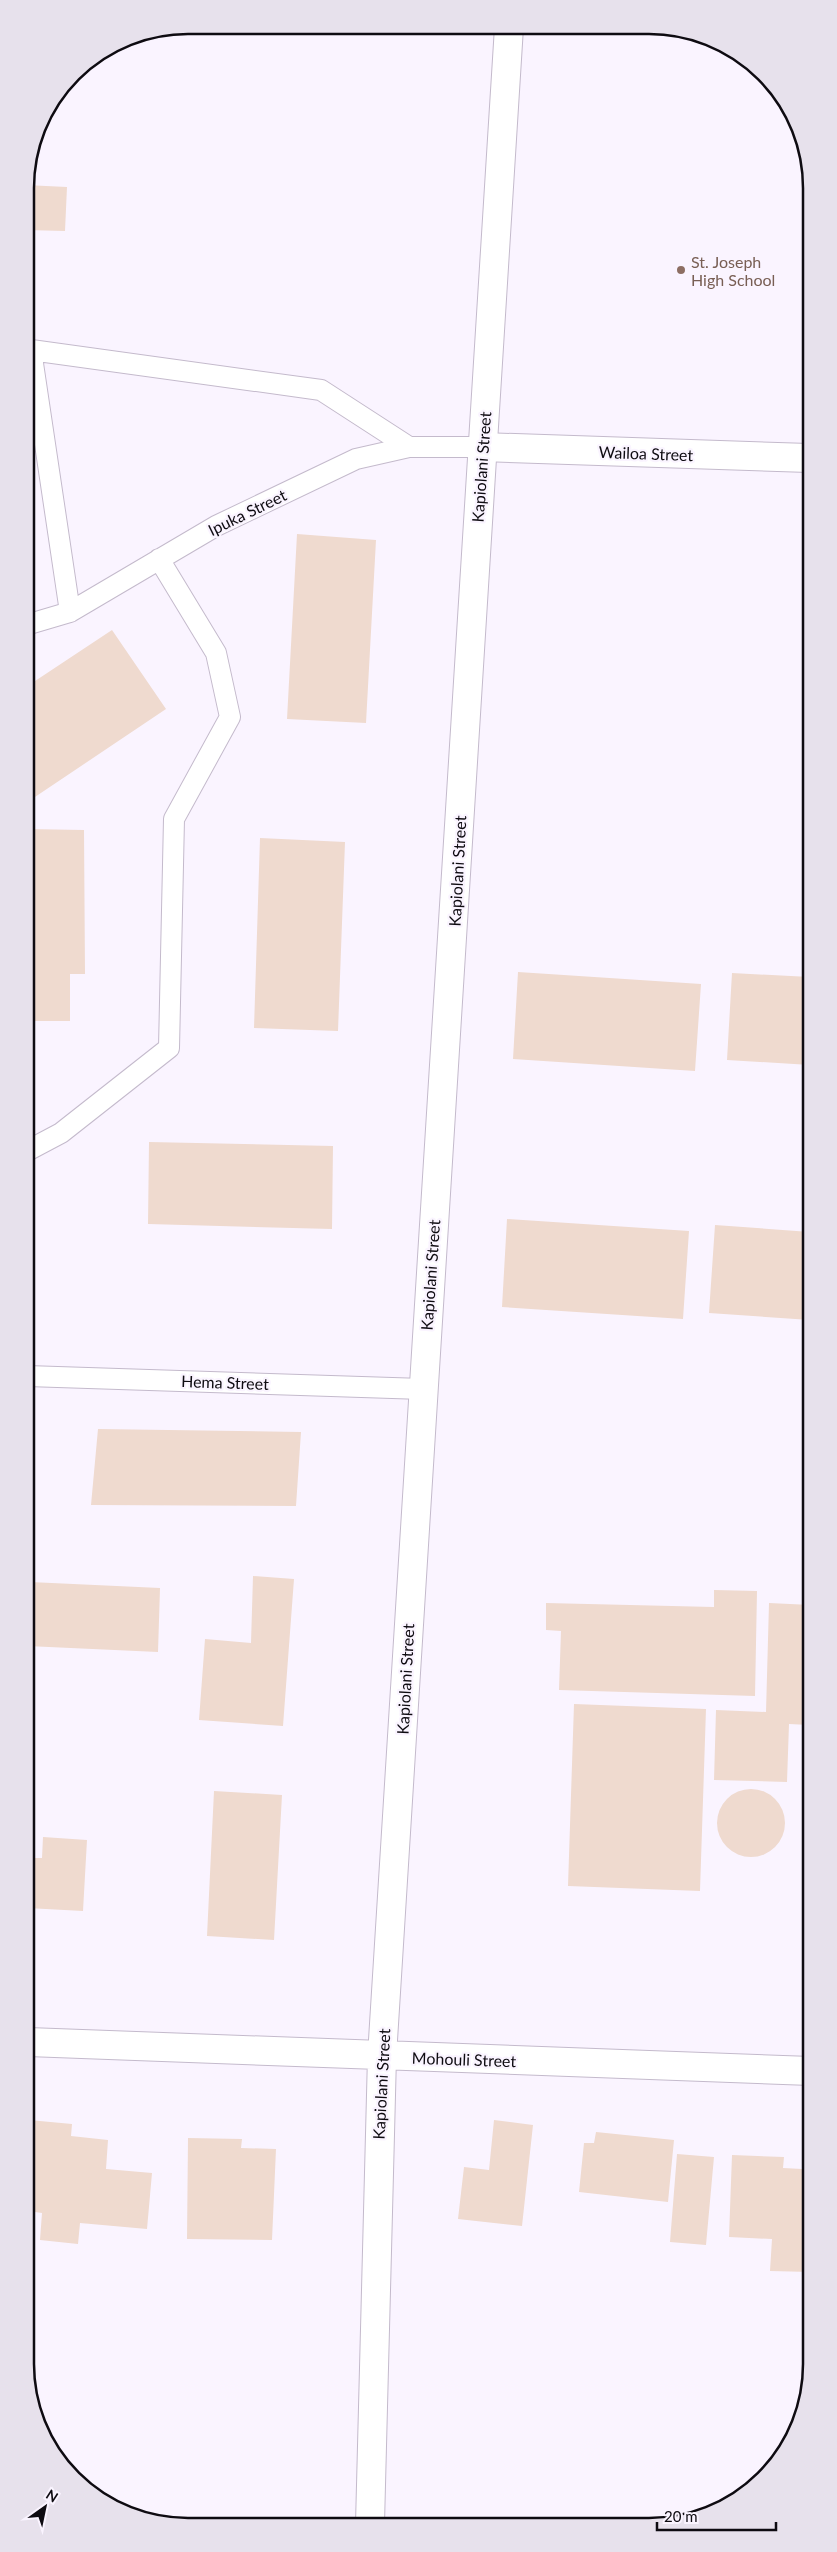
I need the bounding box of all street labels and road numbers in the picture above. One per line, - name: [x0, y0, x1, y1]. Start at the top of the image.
- street label: Kapiolani Street: [468, 411, 494, 523]
- street label: Wailoa Street: [598, 442, 694, 464]
- street label: Ipuka Street: [205, 485, 289, 539]
- street label: Kapiolani Street: [445, 815, 469, 927]
- street label: Kapiolani Street: [417, 1219, 443, 1331]
- street label: Hema Street: [181, 1371, 269, 1393]
- street label: Kapiolani Street: [393, 1623, 417, 1735]
- street label: Kapiolani Street: [369, 2028, 393, 2140]
- street label: Mohouli Street: [411, 2048, 517, 2070]

